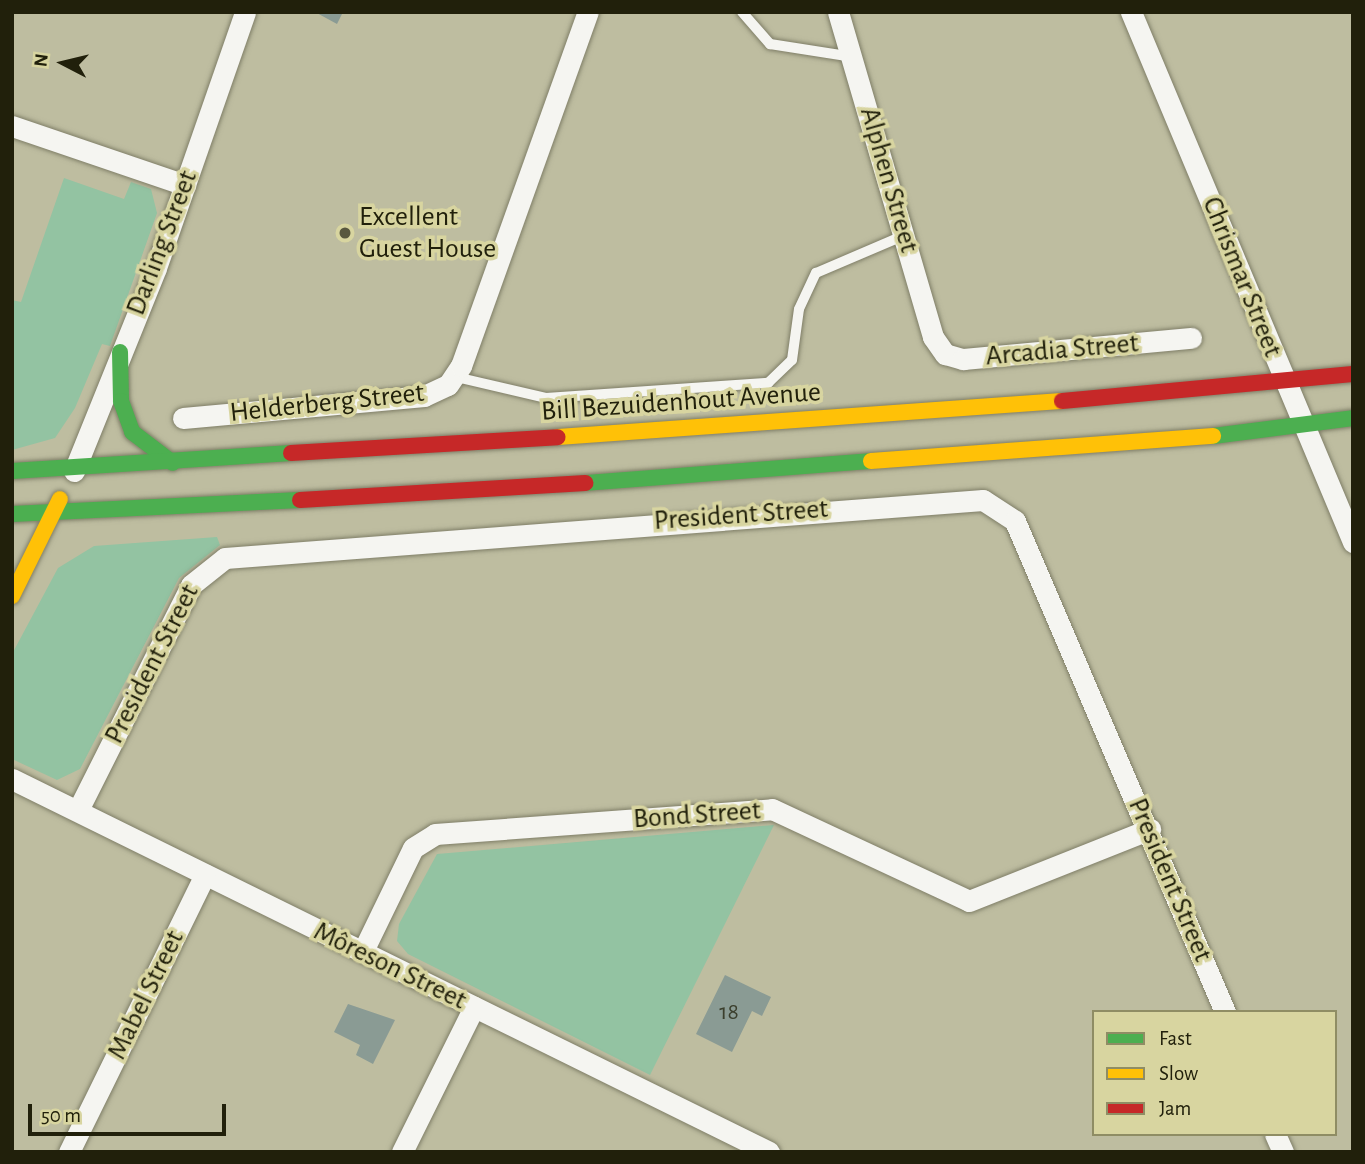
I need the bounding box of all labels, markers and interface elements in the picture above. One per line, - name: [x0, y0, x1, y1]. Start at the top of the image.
- north arrow: [28, 28, 98, 98]
- text: N: [31, 53, 52, 68]
- street label: Alphen Street: [852, 103, 926, 257]
- street label: Darling Street: [119, 166, 205, 320]
- street label: Chrismar Street: [1195, 192, 1289, 362]
- place label: Excellent Guest House: [359, 200, 496, 266]
- marker: Excellent Guest House: [337, 225, 353, 241]
- street label: Arcadia Street: [984, 327, 1140, 373]
- street label: Bill Bezuidenhout Avenue: [540, 375, 822, 429]
- street label: Helderberg Street: [228, 376, 426, 430]
- street label: President Street: [653, 492, 829, 538]
- street label: President Street: [97, 579, 207, 749]
- street label: President Street: [1120, 793, 1220, 967]
- street label: Bond Street: [632, 794, 762, 836]
- street label: Môreson Street: [308, 915, 472, 1017]
- street label: Mabel Street: [100, 925, 192, 1065]
- house number: 18: [719, 999, 739, 1027]
- legend: [1092, 1010, 1337, 1136]
- text: Fast: [1159, 1028, 1192, 1049]
- text: Slow: [1159, 1063, 1198, 1084]
- scale bar: [32, 1090, 229, 1134]
- text: Jam: [1159, 1098, 1191, 1119]
- text: 50 m: [41, 1105, 81, 1126]

